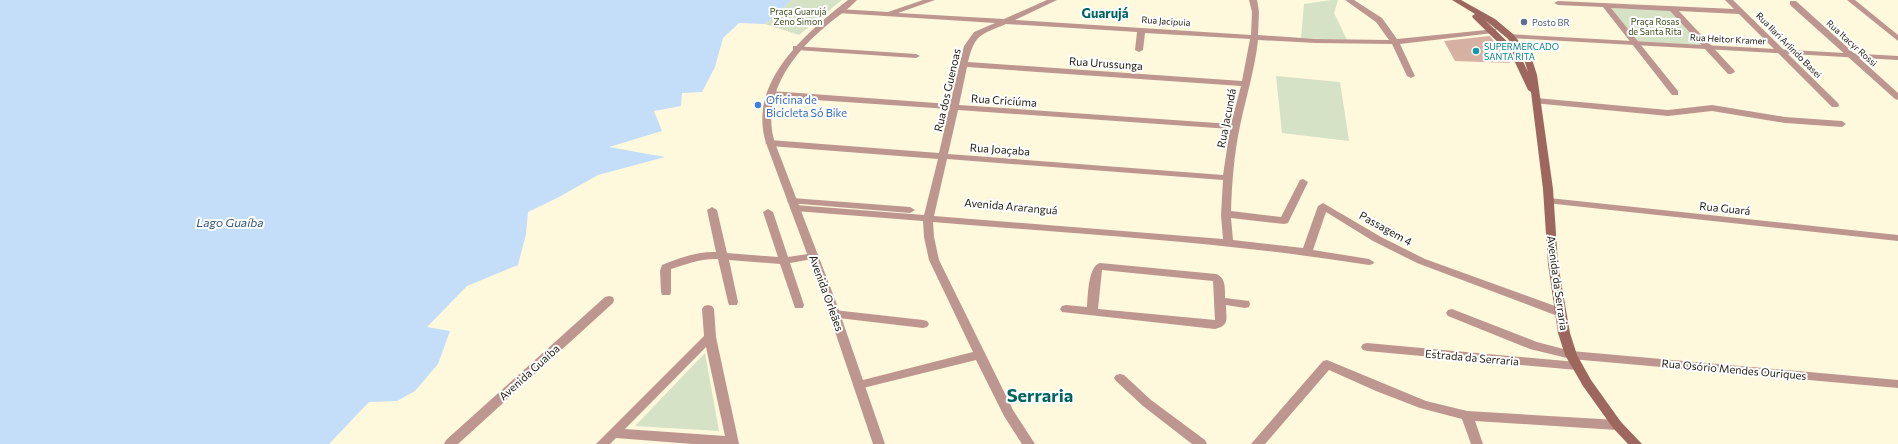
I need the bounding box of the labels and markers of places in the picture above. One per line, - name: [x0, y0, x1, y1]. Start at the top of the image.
- marker: Posto BR: [1519, 17, 1529, 27]
- place label: Posto BR: [1532, 17, 1569, 28]
- place label: SUPERMERCADO SANTA RITA: [1484, 41, 1559, 62]
- marker: SUPERMERCADO SANTA RITA: [1471, 46, 1481, 56]
- place label: Oficina de Bicicleta Só Bike: [766, 93, 847, 119]
- marker: Oficina de Bicicleta Só Bike: [753, 100, 763, 110]

